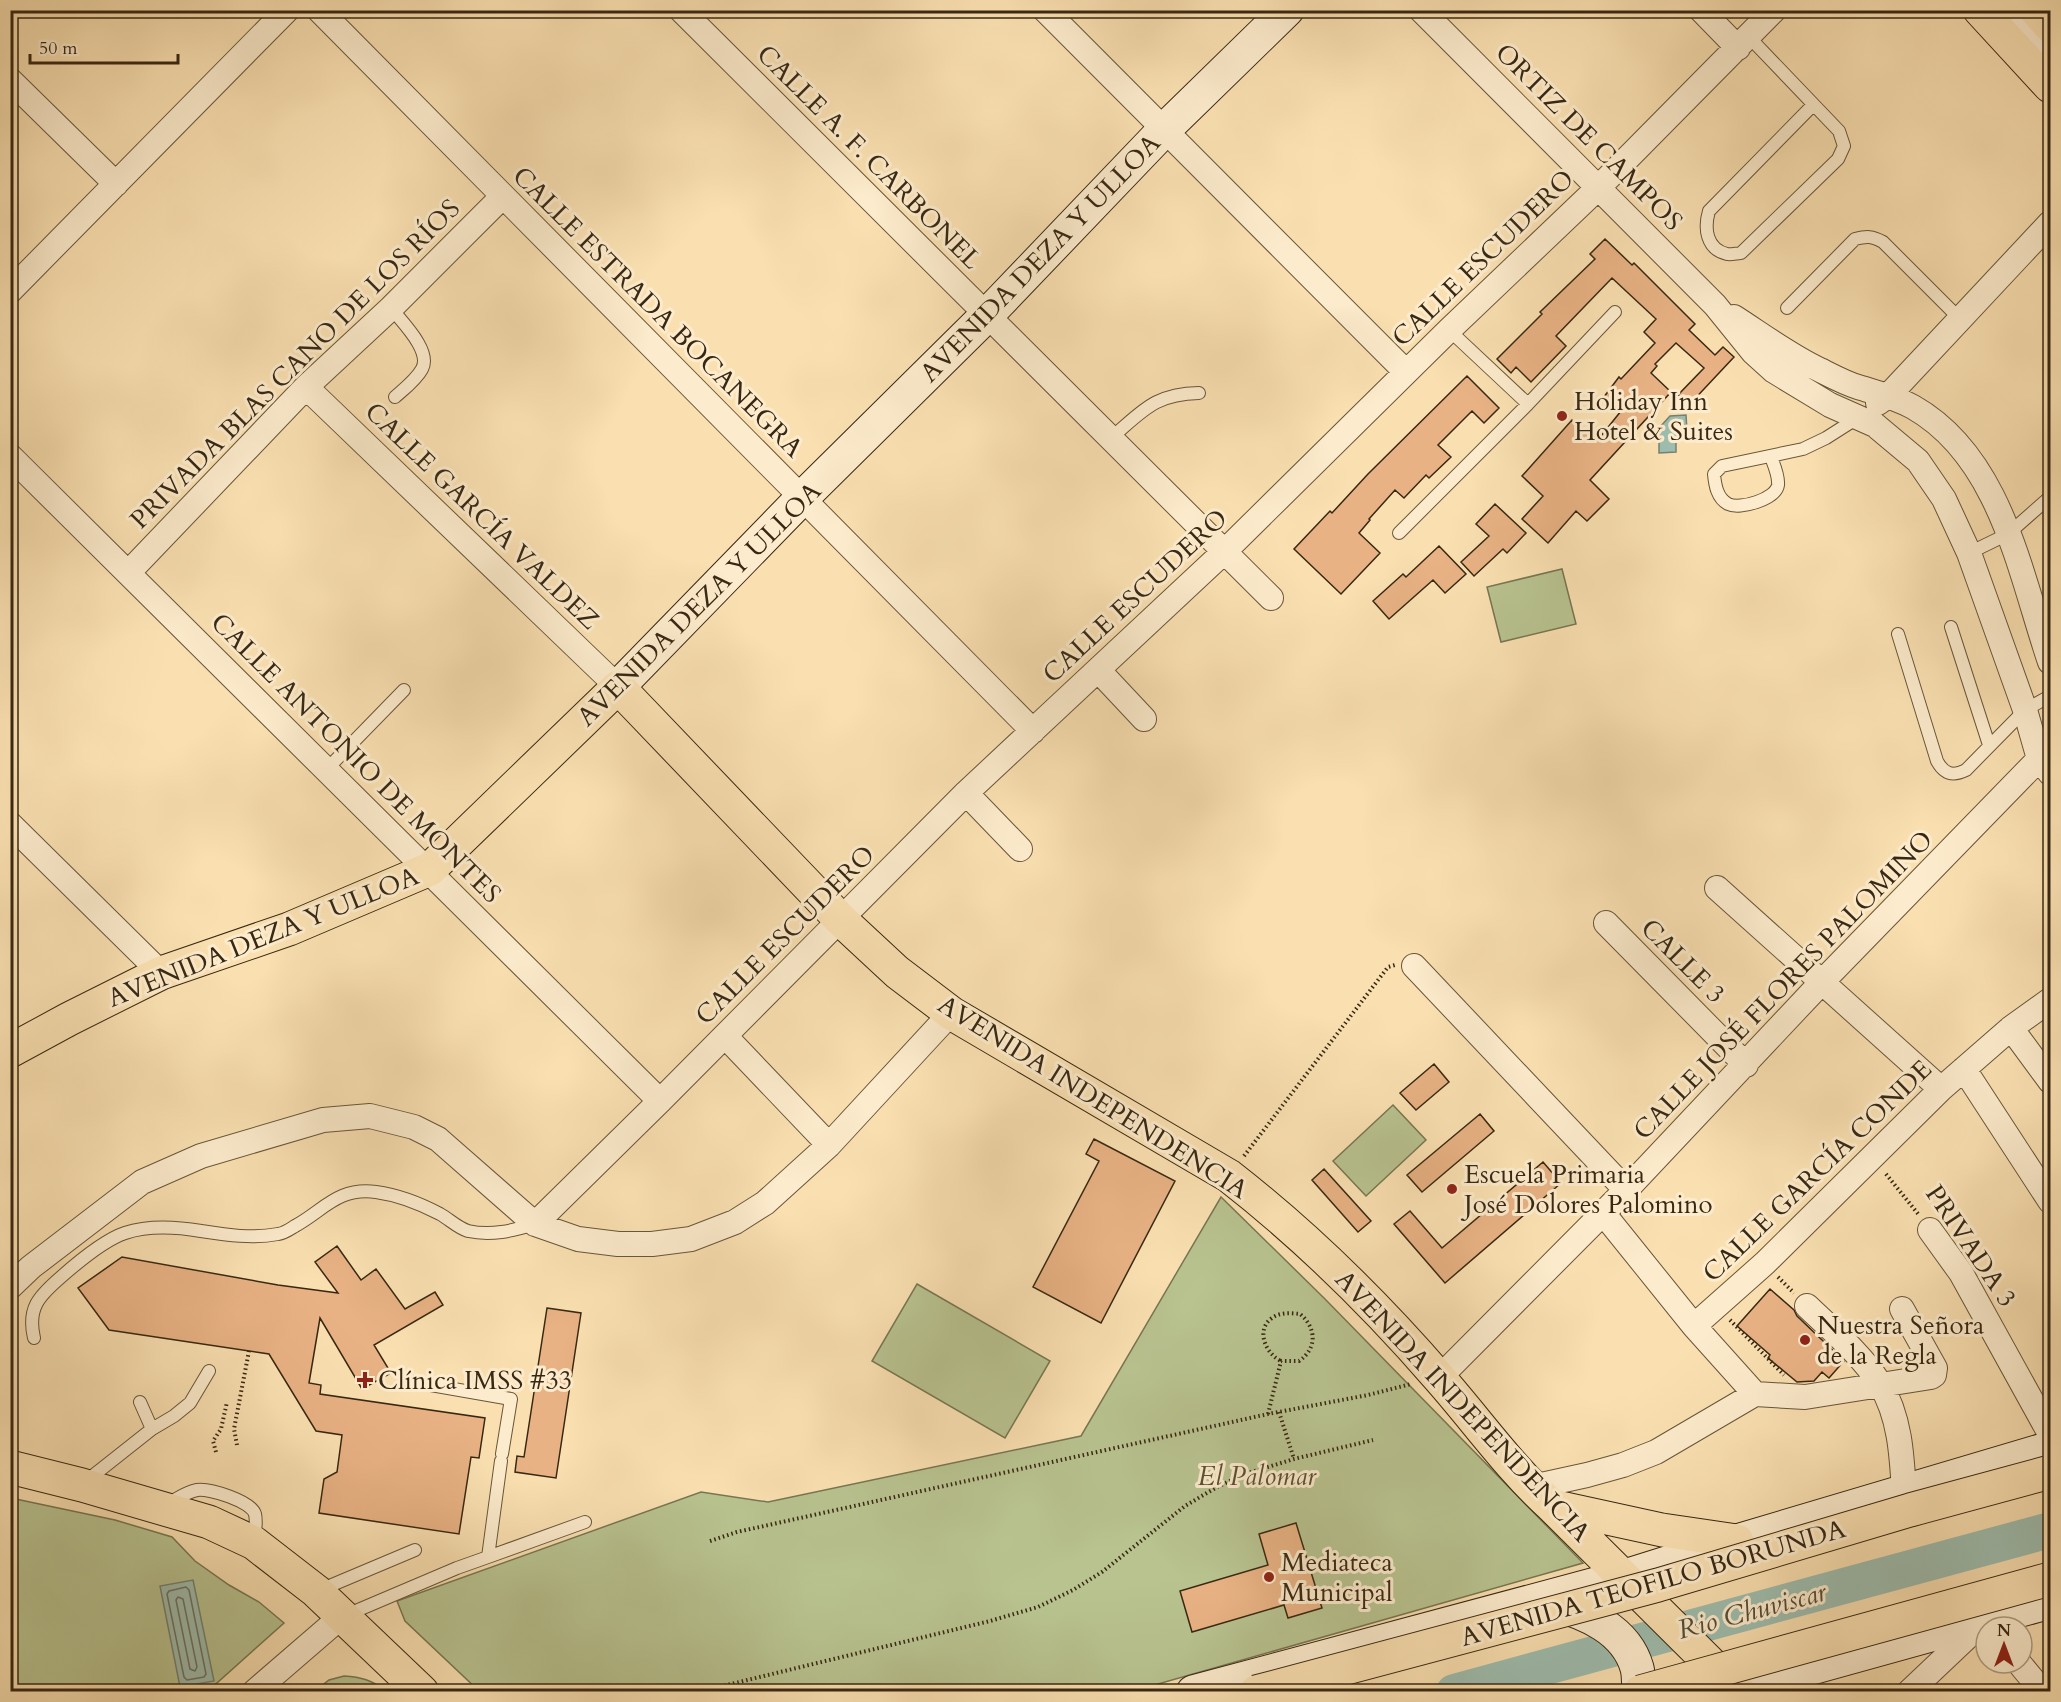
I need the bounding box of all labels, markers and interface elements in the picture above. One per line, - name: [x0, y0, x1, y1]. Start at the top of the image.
- scale bar: [30, 27, 178, 65]
- text: 50 m: [39, 36, 78, 61]
- street label: ORTIZ DE CAMPOS: [1488, 36, 1690, 238]
- street label: CALLE A. F. CARBONEL: [749, 37, 989, 277]
- street label: AVENIDA DEZA Y ULLOA: [912, 126, 1168, 390]
- street label: CALLE ESTRADA BOCANEGRA: [505, 159, 811, 465]
- street label: CALLE ESCUDERO: [1384, 162, 1582, 354]
- street label: PRIVADA BLAS CANO DE LOS RÍOS: [122, 191, 468, 537]
- place label: Holiday Inn Hotel & Suites: [1574, 384, 1733, 449]
- street label: CALLE GARCÍA VALDEZ: [357, 395, 607, 637]
- marker: Holiday Inn Hotel & Suites: [1555, 409, 1569, 423]
- street label: AVENIDA DEZA Y ULLOA: [569, 474, 829, 734]
- street label: CALLE ESCUDERO: [1035, 501, 1235, 691]
- street label: CALLE ANTONIO DE MONTES: [203, 605, 509, 911]
- street label: CALLE JOSÉ FLORES PALOMINO: [1625, 823, 1941, 1147]
- street label: CALLE ESCUDERO: [688, 838, 882, 1032]
- street label: AVENIDA DEZA Y ULLOA: [102, 858, 424, 1016]
- street label: CALLE 3: [1633, 911, 1733, 1011]
- street label: AVENIDA INDEPENDENCIA: [931, 987, 1255, 1207]
- street label: CALLE GARCÍA CONDE: [1695, 1052, 1939, 1290]
- place label: Escuela Primaria José Dolores Palomino: [1460, 1157, 1713, 1222]
- street label: PRIVADA 3: [1917, 1178, 2025, 1314]
- marker: Escuela Primaria José Dolores Palomino: [1445, 1182, 1459, 1196]
- street label: AVENIDA INDEPENDENCIA: [1328, 1263, 1599, 1550]
- place label: Nuestra Señora de la Regla: [1817, 1308, 1984, 1373]
- marker: Nuestra Señora de la Regla: [1798, 1333, 1812, 1347]
- place label: Clínica IMSS #33: [378, 1363, 572, 1398]
- marker: Clínica IMSS #33: [356, 1371, 374, 1389]
- park label: El Palomar: [1198, 1459, 1317, 1494]
- street label: AVENIDA TEOFILO BORUNDA: [1456, 1511, 1850, 1655]
- place label: Mediateca Municipal: [1281, 1545, 1393, 1610]
- marker: Mediateca Municipal: [1262, 1570, 1276, 1584]
- water label: Rio Chuviscar: [1674, 1573, 1832, 1649]
- north arrow: [1974, 1615, 2034, 1675]
- text: N: [1997, 1620, 2011, 1642]

